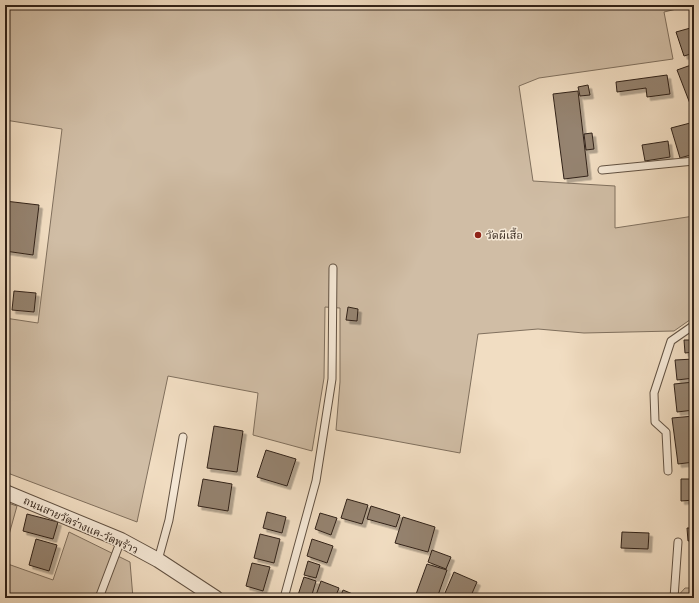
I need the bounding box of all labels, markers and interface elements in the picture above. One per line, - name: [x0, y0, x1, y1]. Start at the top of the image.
- place label: วัดผีเสื้อ: [486, 227, 523, 242]
- marker: วัดผีเสื้อ: [473, 230, 483, 240]
- street label: ถนนสายวัดร่างแค-วัดพร้าว: [21, 494, 140, 557]

